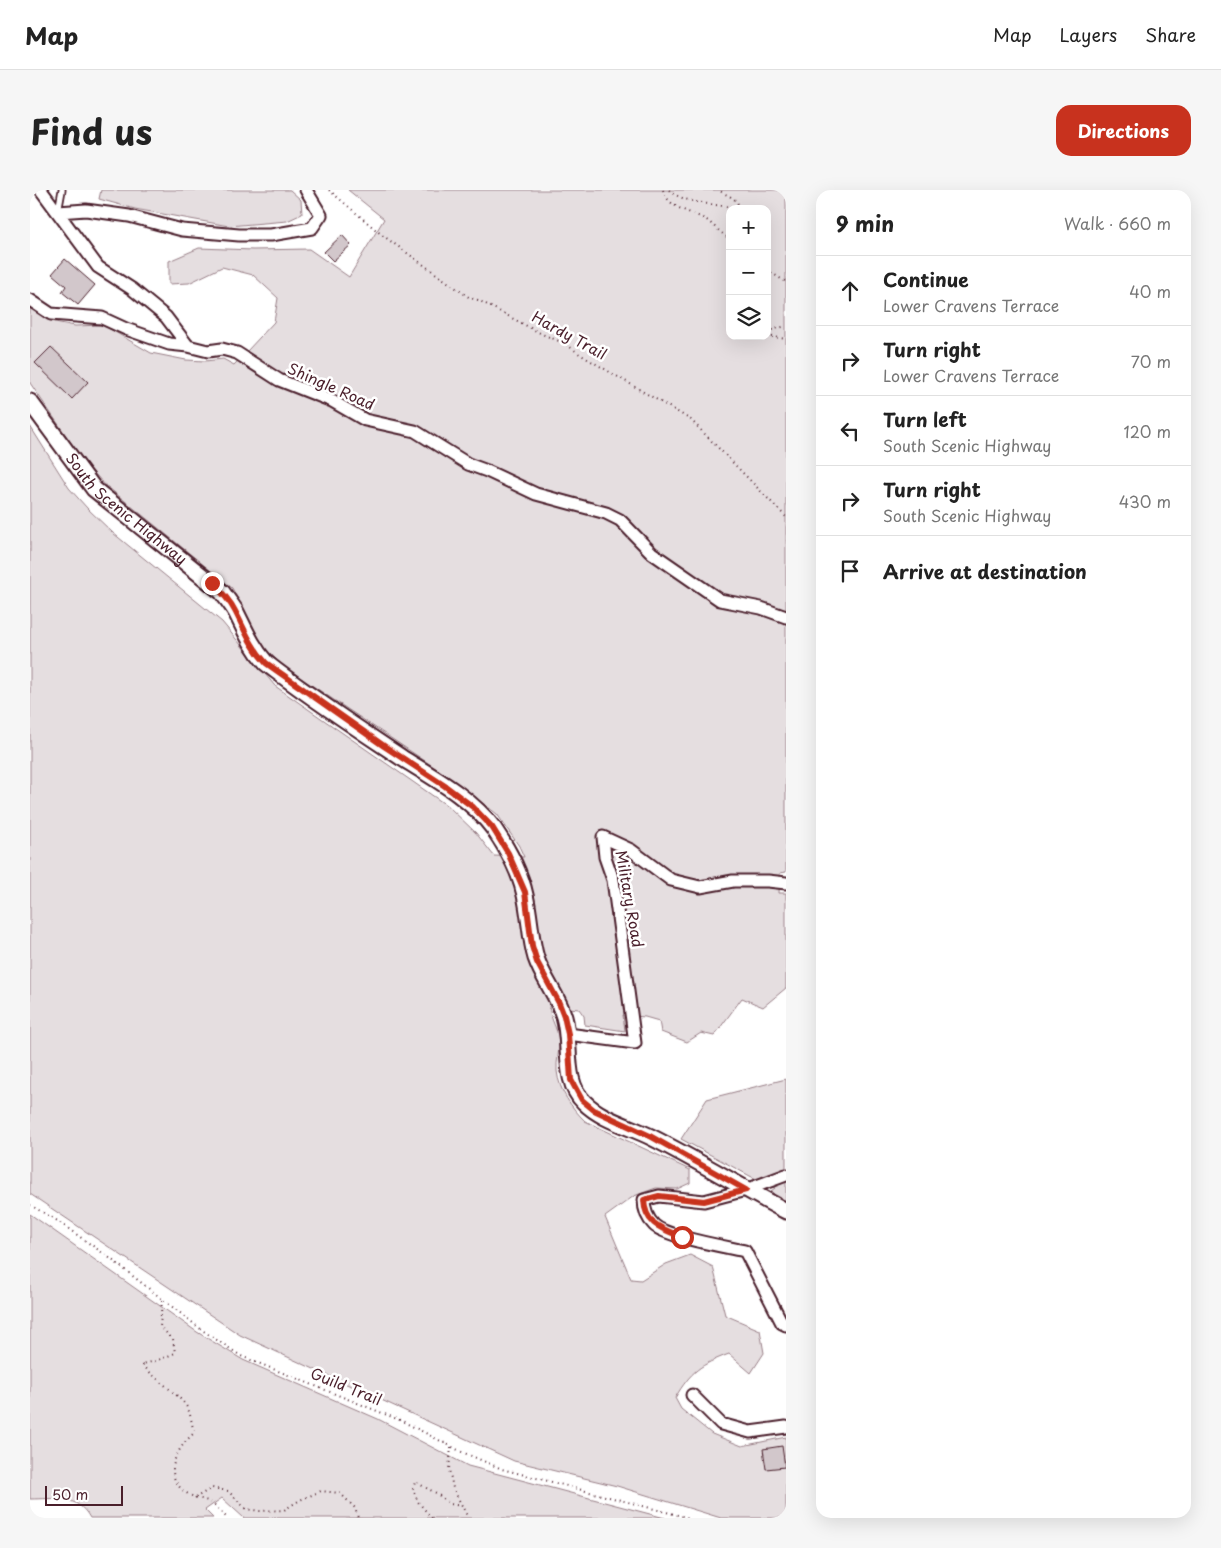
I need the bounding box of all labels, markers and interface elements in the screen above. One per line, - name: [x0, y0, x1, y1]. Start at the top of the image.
- text: Map: [25, 17, 78, 53]
- text: Map: [993, 21, 1032, 48]
- text: Layers: [1060, 21, 1117, 48]
- text: Share: [1145, 21, 1196, 48]
- text: Find us: [30, 104, 152, 157]
- button: Directions: [1056, 105, 1191, 156]
- map controls: [726, 205, 771, 340]
- button: +: [726, 205, 771, 250]
- text: 9 min: [836, 207, 894, 239]
- text: Walk · 660 m: [1064, 211, 1171, 235]
- button: −: [726, 250, 771, 295]
- text: Continue: [883, 265, 969, 293]
- icon: ahead: [836, 277, 864, 305]
- text: 40 m: [1129, 279, 1171, 303]
- text: Lower Cravens Terrace: [883, 293, 1059, 317]
- button: layers: [726, 295, 771, 340]
- street label: Hardy Trail: [528, 305, 611, 365]
- text: Turn right: [883, 335, 981, 363]
- icon: right: [836, 347, 864, 375]
- text: 70 m: [1131, 349, 1171, 373]
- street label: Shingle Road: [284, 356, 379, 415]
- text: Lower Cravens Terrace: [883, 363, 1059, 387]
- text: Turn left: [883, 405, 967, 433]
- icon: left: [836, 417, 864, 445]
- text: 120 m: [1124, 419, 1171, 443]
- text: South Scenic Highway: [883, 433, 1051, 457]
- street label: South Scenic Highway: [61, 447, 193, 570]
- text: Turn right: [883, 475, 981, 503]
- icon: right: [836, 487, 864, 515]
- text: 430 m: [1119, 489, 1171, 513]
- text: South Scenic Highway: [883, 503, 1051, 527]
- icon: arrive: [836, 557, 864, 585]
- text: Arrive at destination: [883, 557, 1087, 585]
- route end: [201, 572, 224, 595]
- street label: Military Road: [611, 848, 650, 949]
- route start: [671, 1226, 694, 1249]
- street label: Guild Trail: [307, 1361, 386, 1410]
- scale bar: [45, 1483, 122, 1506]
- text: 50 m: [52, 1484, 88, 1505]

